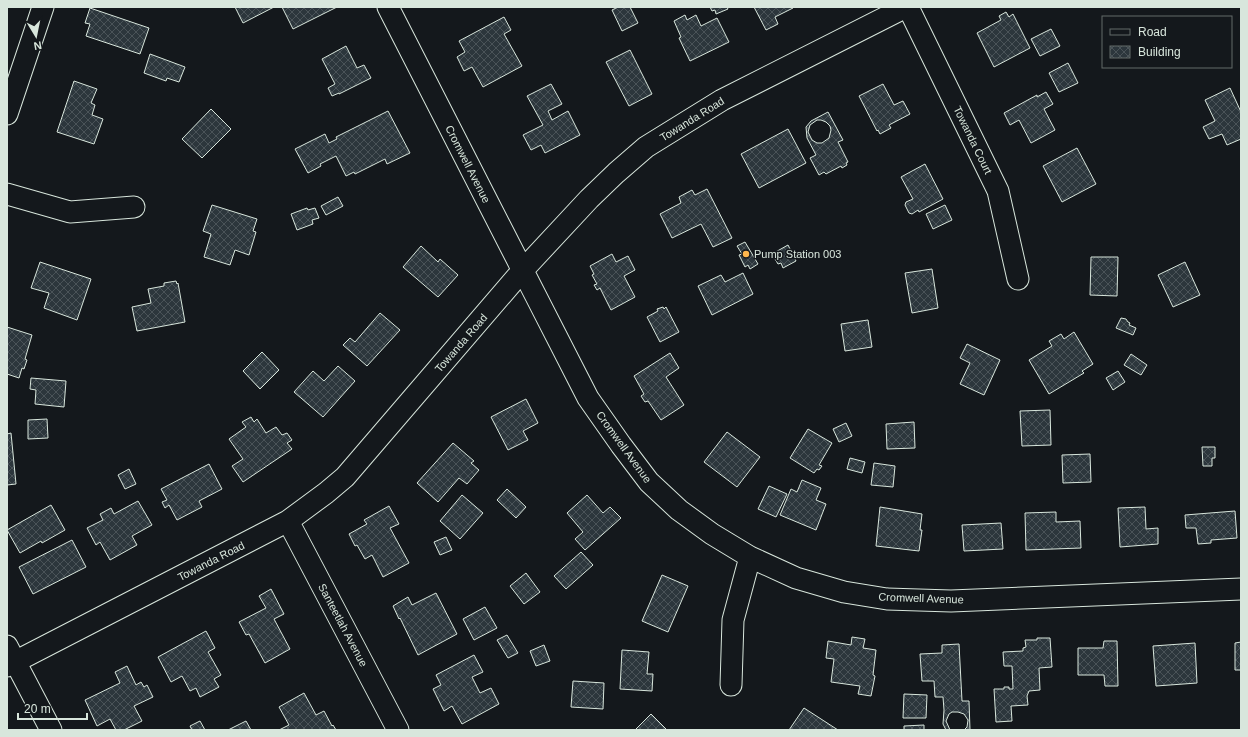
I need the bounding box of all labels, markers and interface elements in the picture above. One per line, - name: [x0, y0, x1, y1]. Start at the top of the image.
- north arrow: [16, 16, 56, 56]
- legend: [1102, 16, 1232, 68]
- text: Road: [1138, 25, 1167, 39]
- text: N: [33, 39, 43, 52]
- text: Building: [1138, 45, 1181, 59]
- street label: Towanda Road: [658, 94, 726, 144]
- street label: Towanda Court: [951, 104, 995, 176]
- street label: Cromwell Avenue: [443, 123, 493, 205]
- place label: Pump Station 003: [754, 248, 841, 260]
- marker: Pump Station 003: [741, 249, 751, 259]
- street label: Towanda Road: [432, 311, 490, 375]
- street label: Cromwell Avenue: [594, 409, 654, 485]
- street label: Towanda Road: [176, 539, 246, 583]
- street label: Santeetlah Avenue: [316, 581, 370, 669]
- street label: Cromwell Avenue: [878, 591, 964, 605]
- scale bar: [18, 695, 87, 721]
- text: 20 m: [24, 702, 51, 716]

